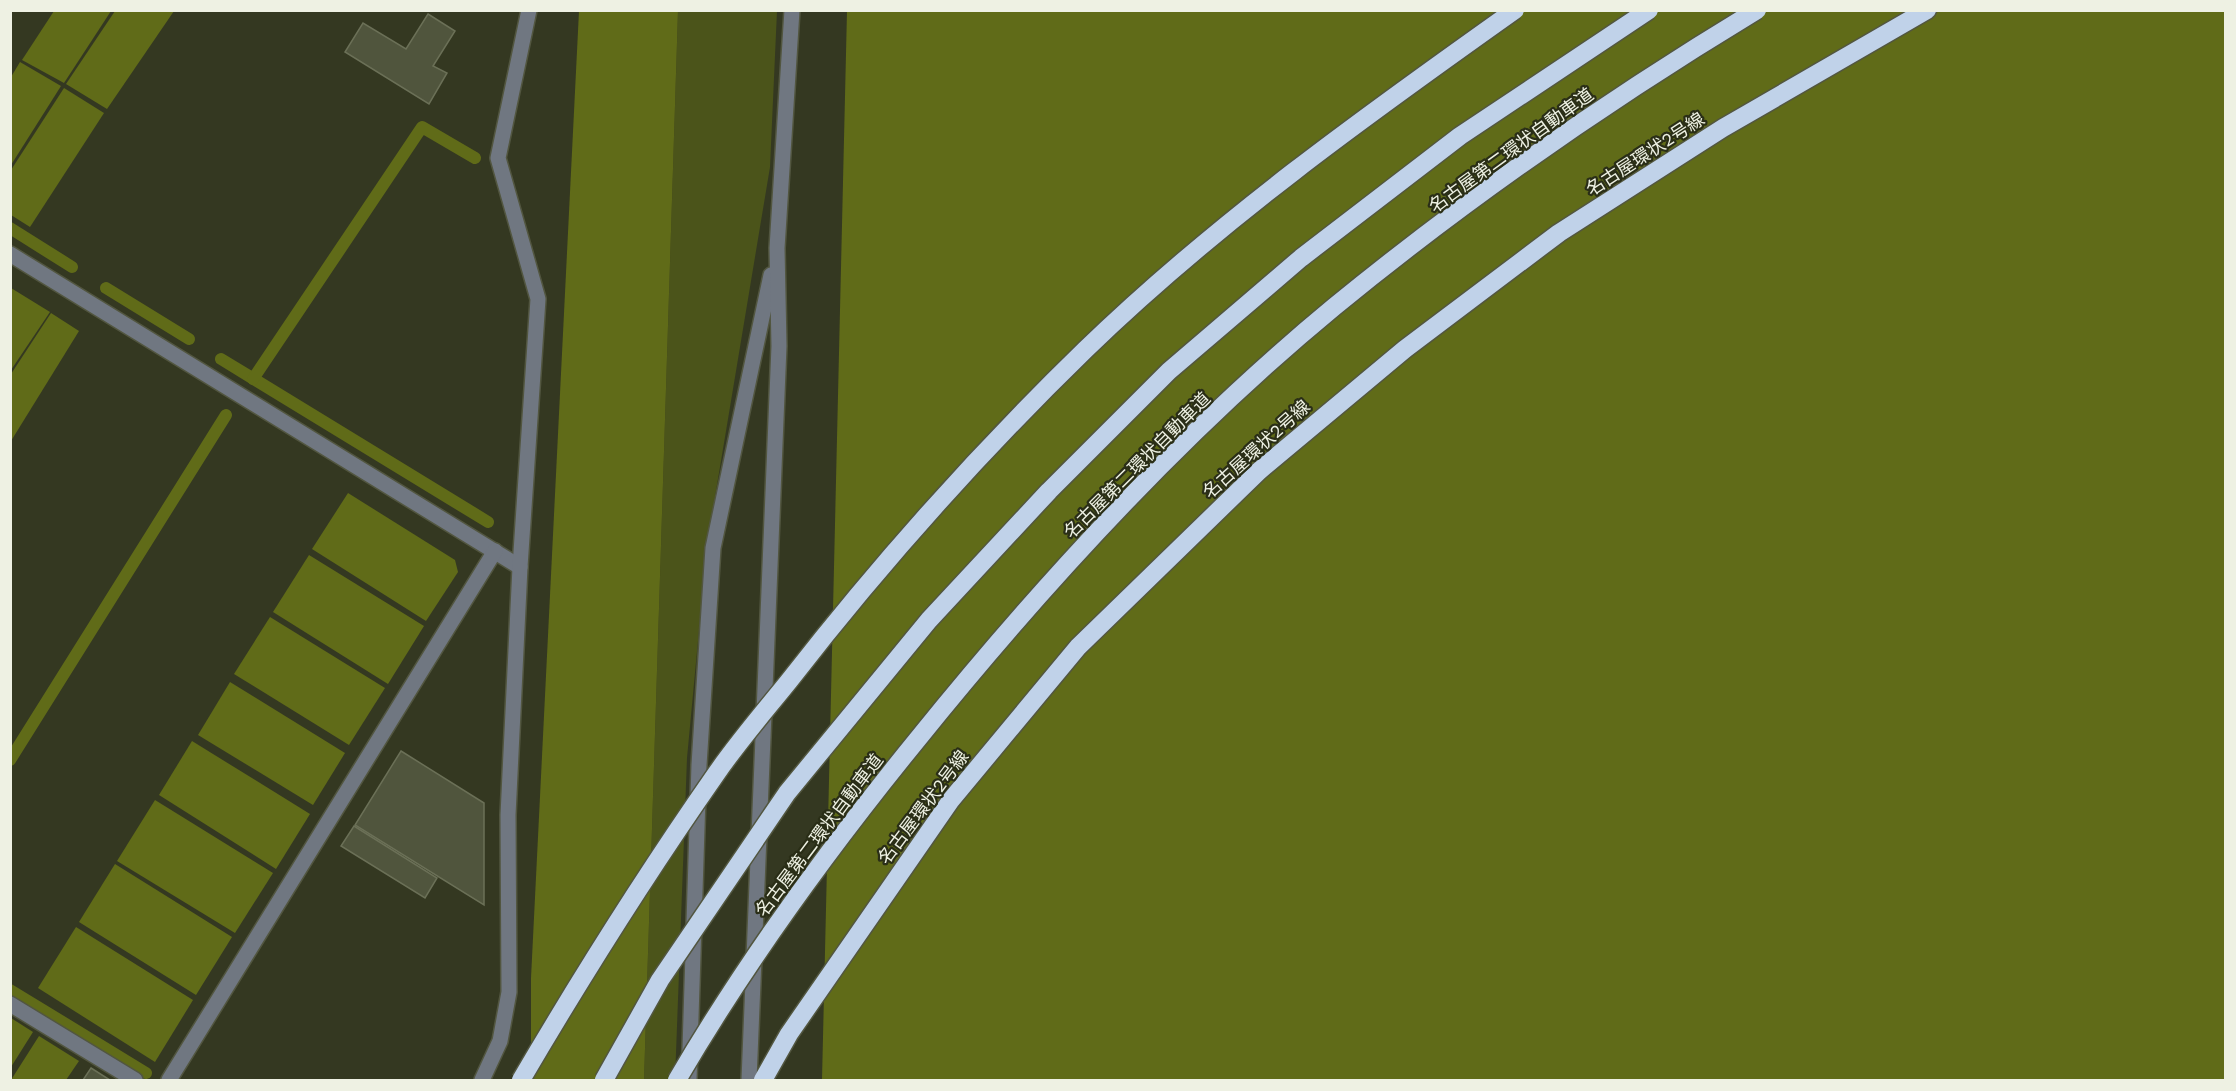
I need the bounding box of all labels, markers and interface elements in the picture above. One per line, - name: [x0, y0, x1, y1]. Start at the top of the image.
- street label: 名古屋第二環状自動車道: [1425, 83, 1597, 217]
- street label: 名古屋環状2号線: [1582, 108, 1708, 200]
- street label: 名古屋第二環状自動車道: [1060, 388, 1214, 542]
- street label: 名古屋環状2号線: [1198, 396, 1314, 502]
- street label: 名古屋環状2号線: [874, 746, 972, 868]
- street label: 名古屋第二環状自動車道: [751, 750, 887, 920]

